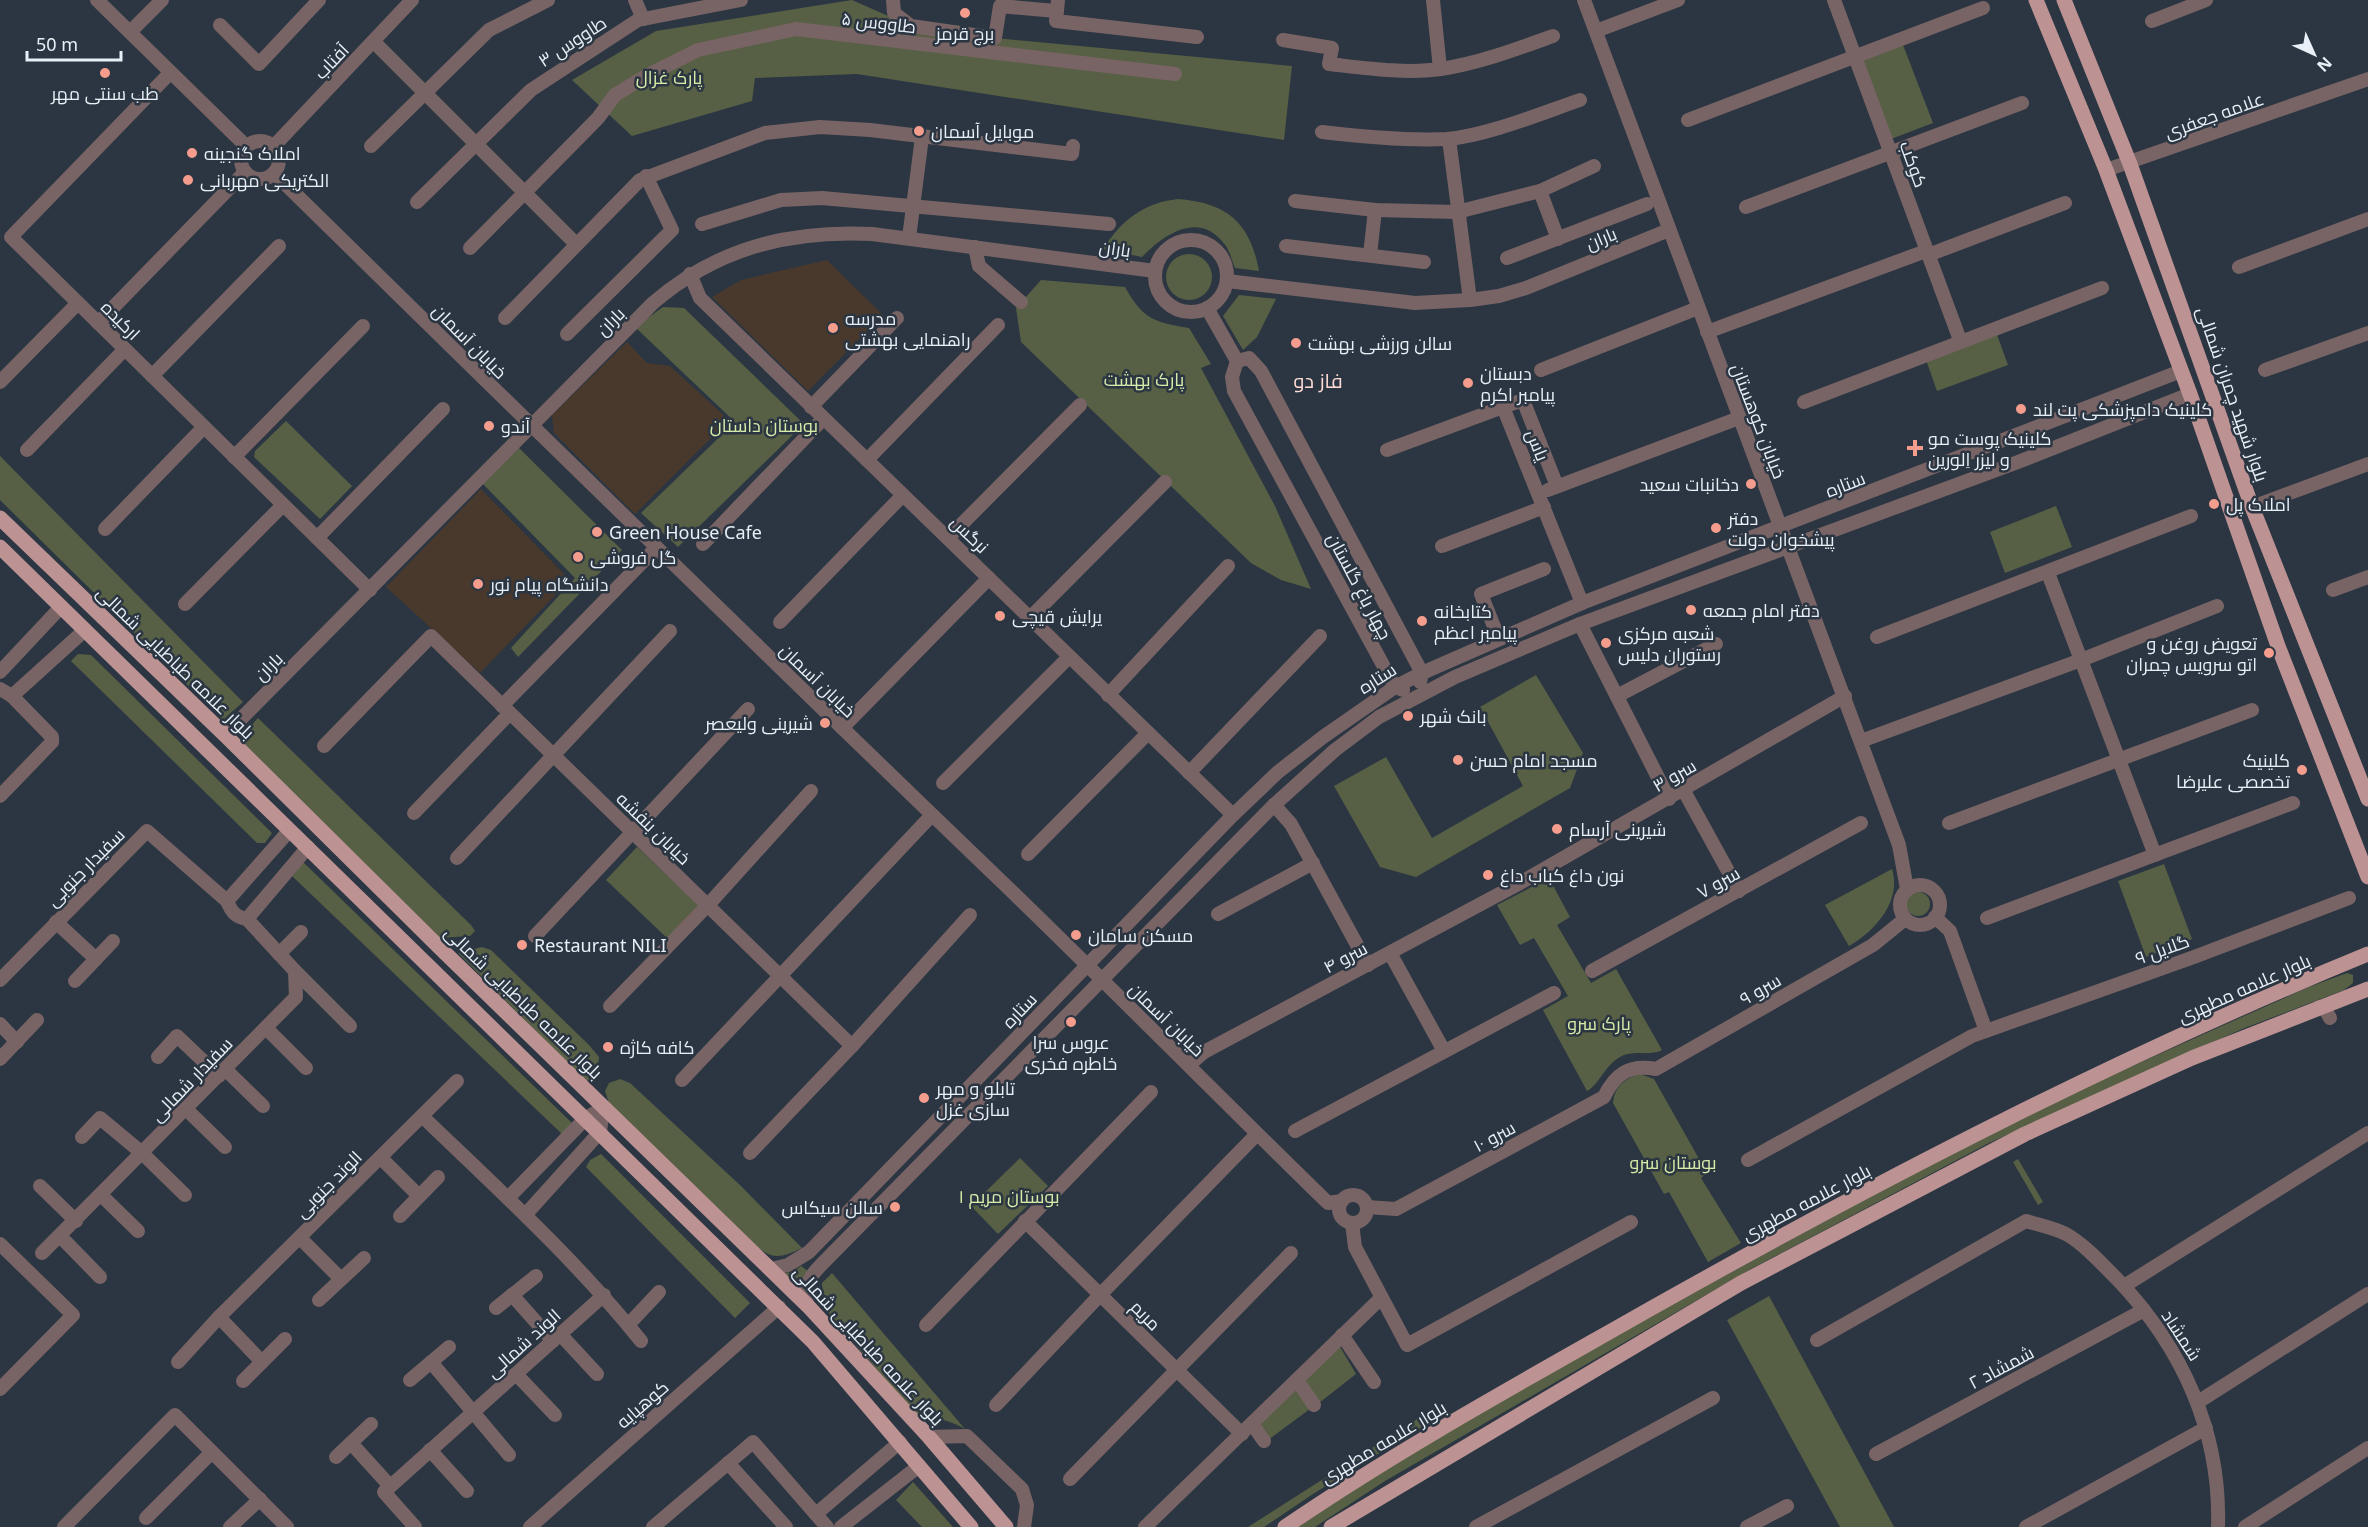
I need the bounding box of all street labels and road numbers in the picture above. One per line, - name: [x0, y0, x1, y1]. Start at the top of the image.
- street label: طاووس ۵: [841, 6, 917, 38]
- street label: طاووس ۳: [533, 10, 611, 72]
- street label: آفتاب: [308, 38, 354, 84]
- street label: علامه جعفری: [2161, 86, 2267, 144]
- street label: کوکب: [1895, 138, 1933, 190]
- street label: باران: [1582, 221, 1620, 255]
- street label: باران: [1098, 234, 1132, 262]
- street label: ارکیده: [96, 295, 146, 345]
- street label: خیابان آسمان: [427, 298, 513, 384]
- street label: باران: [590, 301, 630, 341]
- street label: بلوار شهید چمران شمالی: [2191, 303, 2274, 485]
- street label: خیابان کوهستان: [1726, 360, 1792, 482]
- street label: یاس: [1521, 426, 1555, 464]
- street label: ستاره: [1822, 465, 1868, 503]
- street label: نرگس: [946, 510, 994, 558]
- street label: چهار باغ گلستان: [1321, 529, 1398, 644]
- street label: بلوار علامه طباطبایی شمالی: [92, 580, 260, 744]
- street label: خیابان آسمان: [775, 638, 861, 722]
- street label: باران: [248, 646, 288, 686]
- street label: ستاره: [1353, 657, 1401, 699]
- street label: سرو ۳: [1648, 753, 1700, 797]
- street label: خیابان بنفشه: [612, 786, 696, 870]
- street label: سفیدار جنوبی: [40, 822, 130, 912]
- street label: سرو ۷: [1692, 860, 1744, 904]
- street label: بلوار علامه طباطبایی شمالی: [440, 920, 608, 1084]
- street label: گلایل ۹: [2132, 928, 2192, 970]
- street label: سرو ۴: [1319, 936, 1371, 978]
- street label: بلوار علامه مطهری: [2174, 948, 2314, 1028]
- street label: سرو ۹: [1735, 968, 1785, 1010]
- street label: خیابان آسمان: [1124, 977, 1210, 1061]
- street label: ستاره: [996, 987, 1042, 1033]
- street label: سفیدار شمالی: [145, 1032, 237, 1126]
- street label: سرو ۱۰: [1469, 1115, 1519, 1157]
- street label: الوند جنوبی: [289, 1145, 367, 1223]
- street label: بلوار علامه مطهری: [1737, 1158, 1875, 1246]
- street label: بلوار علامه طباطبایی شمالی: [788, 1260, 950, 1430]
- street label: مریم: [1125, 1295, 1166, 1336]
- street label: الوند شمالی: [481, 1303, 565, 1383]
- street label: شمشاد: [2157, 1305, 2207, 1365]
- street label: شمشاد ۲: [1964, 1340, 2038, 1394]
- street label: کوهپایه: [611, 1375, 673, 1433]
- street label: بلوار علامه مطهری: [1316, 1395, 1450, 1489]

